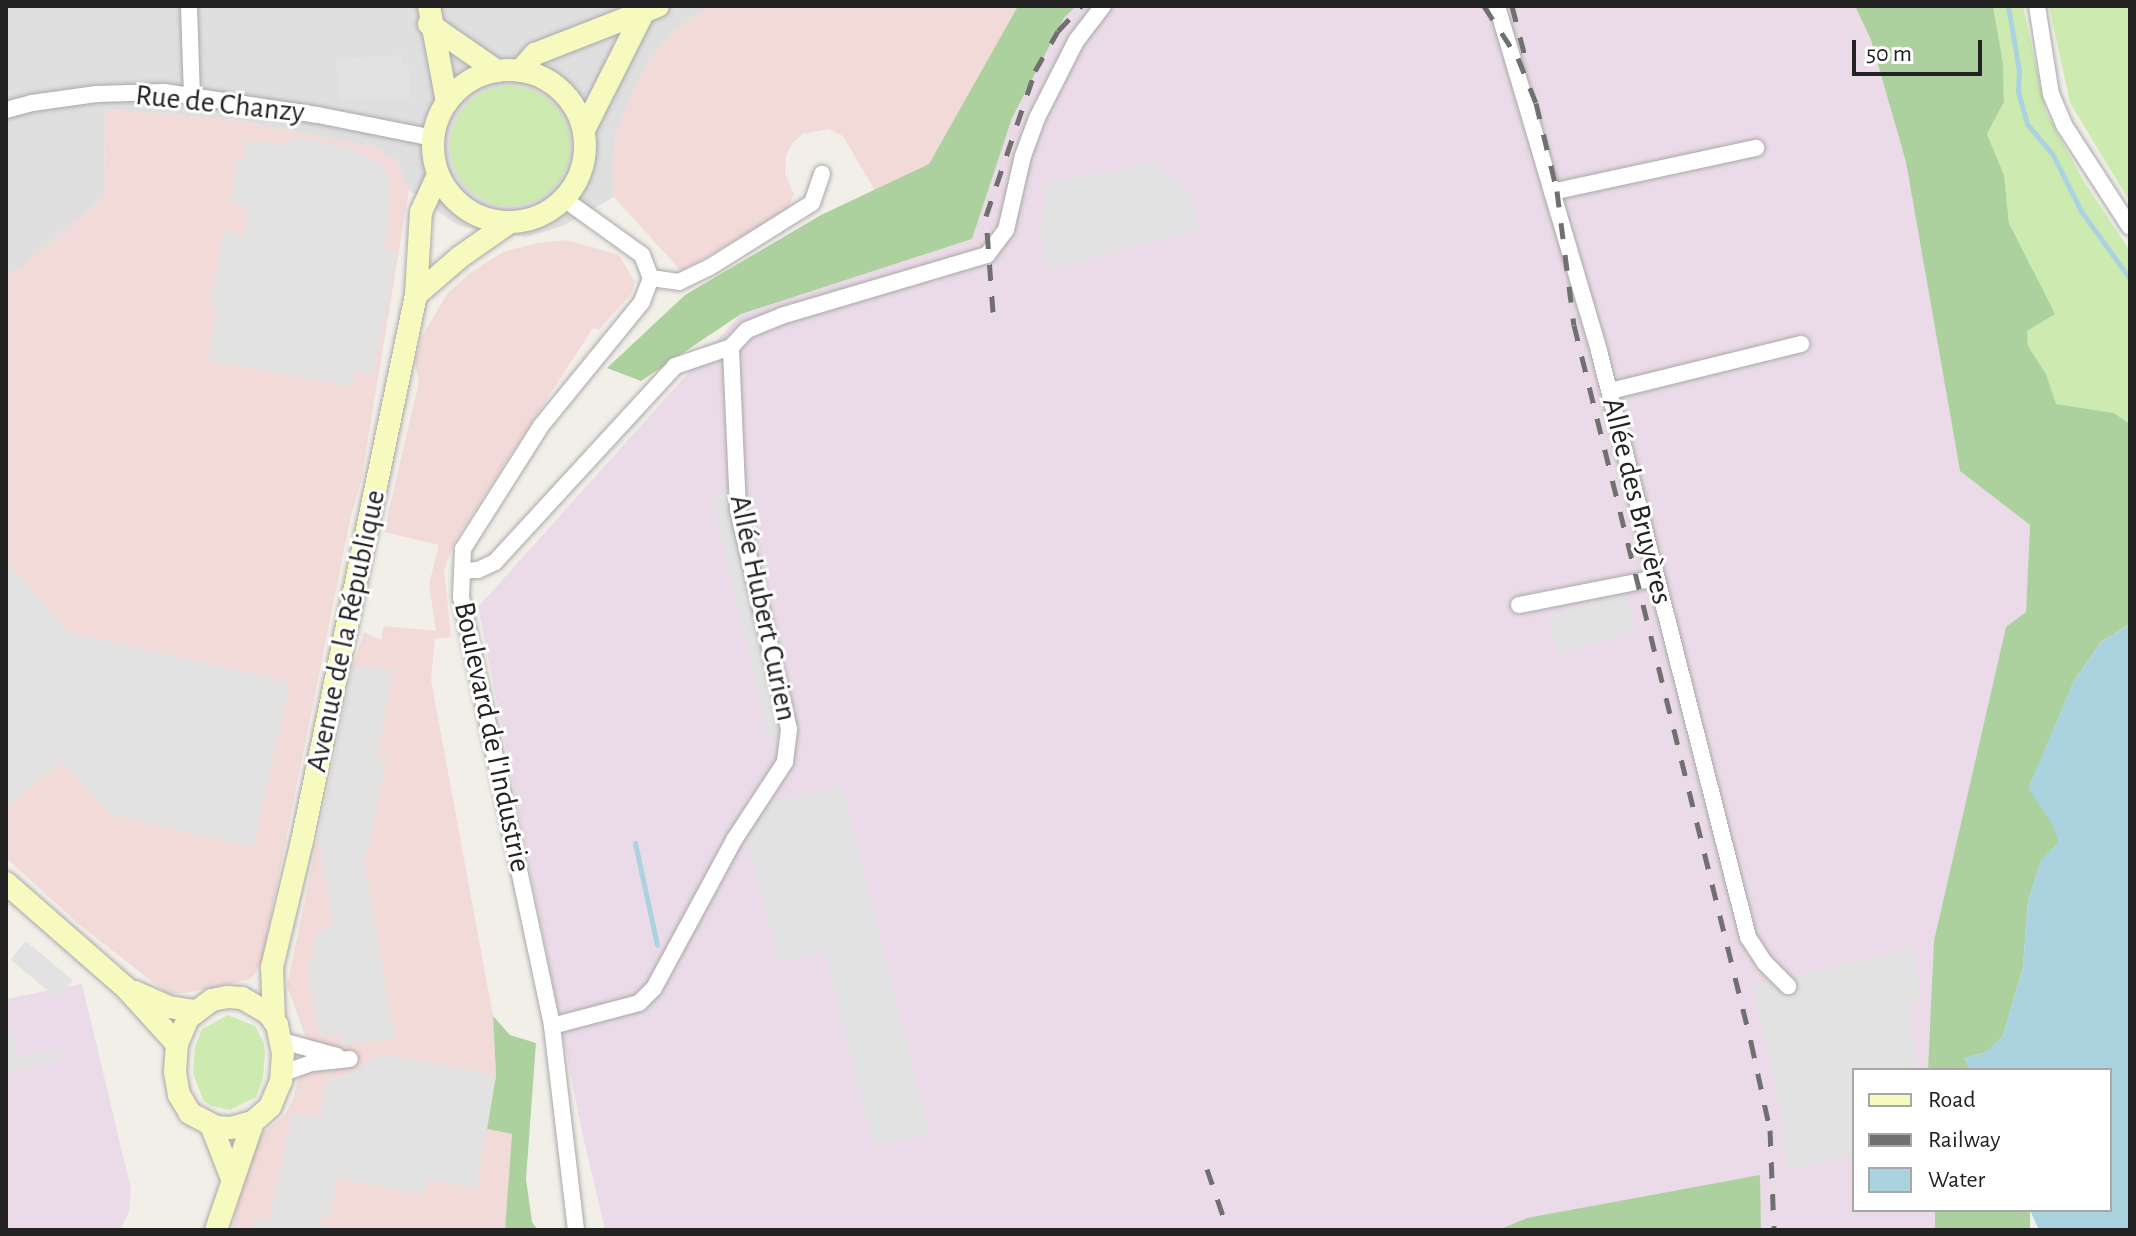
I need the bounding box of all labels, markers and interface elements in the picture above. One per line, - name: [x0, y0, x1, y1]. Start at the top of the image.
- scale bar: [1856, 24, 1986, 74]
- text: 50 m: [1866, 42, 1912, 66]
- street label: Rue de Chanzy: [134, 77, 306, 131]
- street label: Allée des Bruyères: [1594, 394, 1680, 608]
- street label: Avenue de la République: [299, 487, 393, 775]
- street label: Allée Hubert Curien: [721, 492, 805, 724]
- street label: Boulevard de l'Industrie: [446, 599, 538, 875]
- legend: [1852, 1068, 2112, 1212]
- text: Road: [1928, 1088, 1976, 1112]
- text: Railway: [1928, 1128, 2000, 1152]
- text: Water: [1928, 1168, 1985, 1192]

